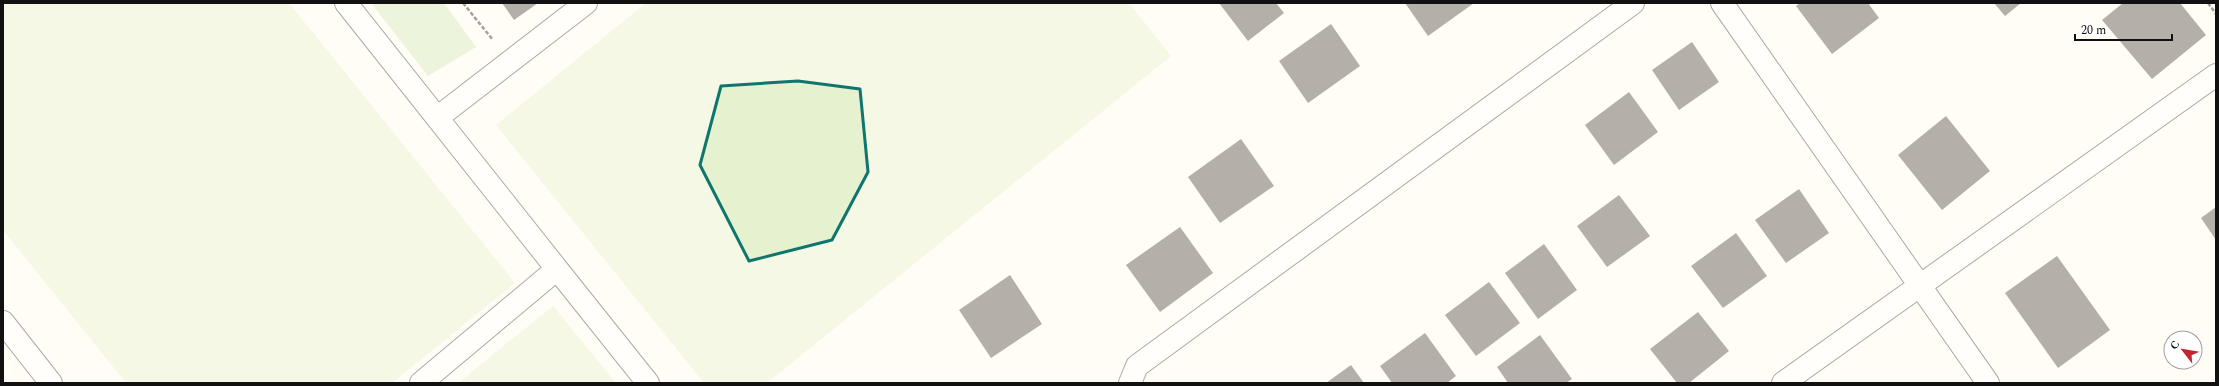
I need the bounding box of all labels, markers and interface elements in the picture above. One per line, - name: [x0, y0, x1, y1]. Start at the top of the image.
- scale bar: [2075, 16, 2172, 42]
- text: 20 m: [2081, 21, 2106, 40]
- north arrow: [2163, 330, 2203, 370]
- text: С: [2166, 337, 2184, 353]

